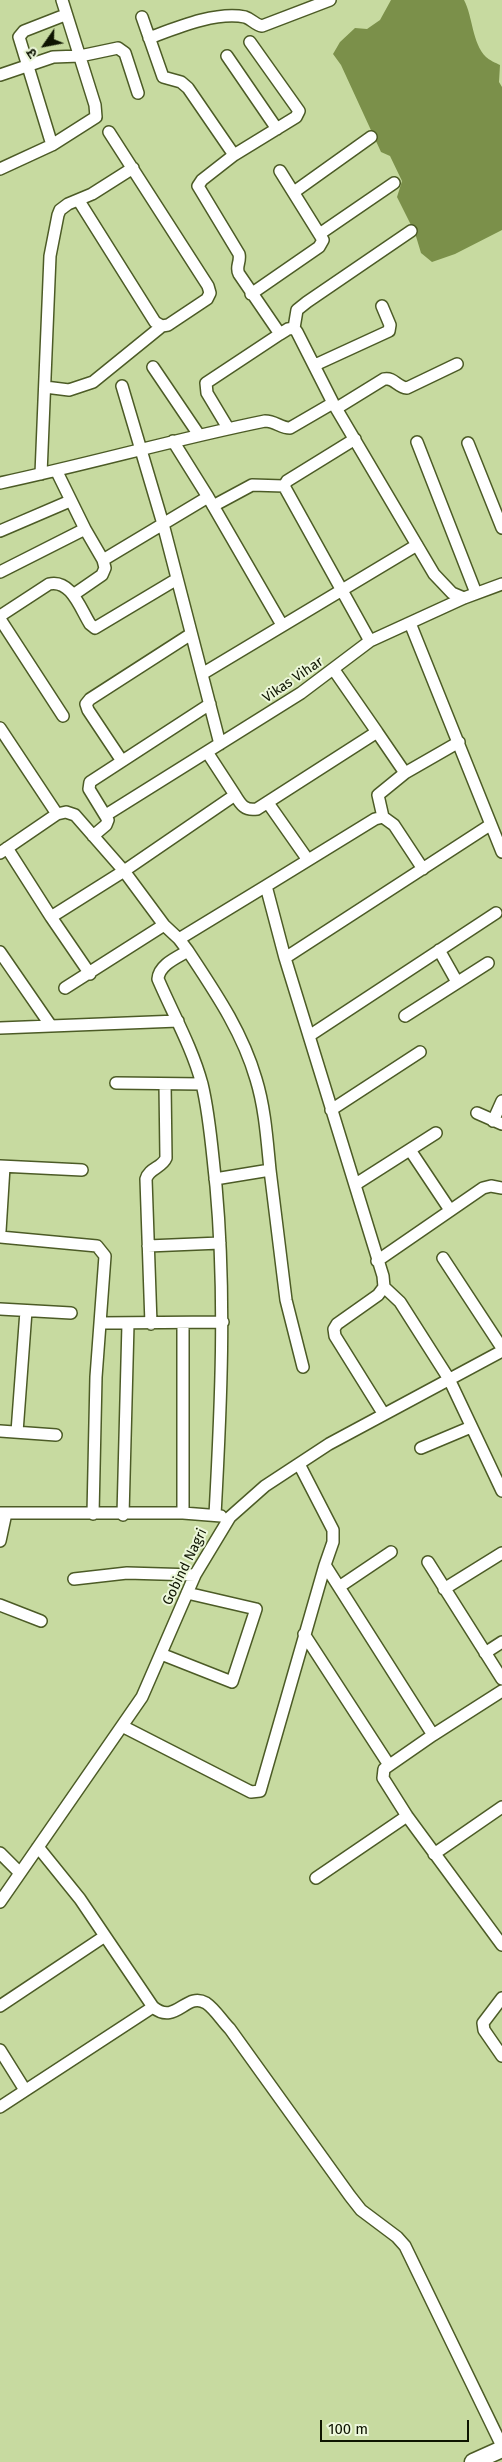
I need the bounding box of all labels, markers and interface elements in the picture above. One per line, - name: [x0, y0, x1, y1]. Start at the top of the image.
- north arrow: [20, 20, 70, 70]
- text: उ: [23, 45, 41, 62]
- street label: Vikas Vihar: [260, 654, 326, 706]
- street label: Gobind Nagri: [159, 1526, 211, 1608]
- scale bar: [322, 2410, 471, 2442]
- text: 100 m: [328, 2420, 368, 2438]

